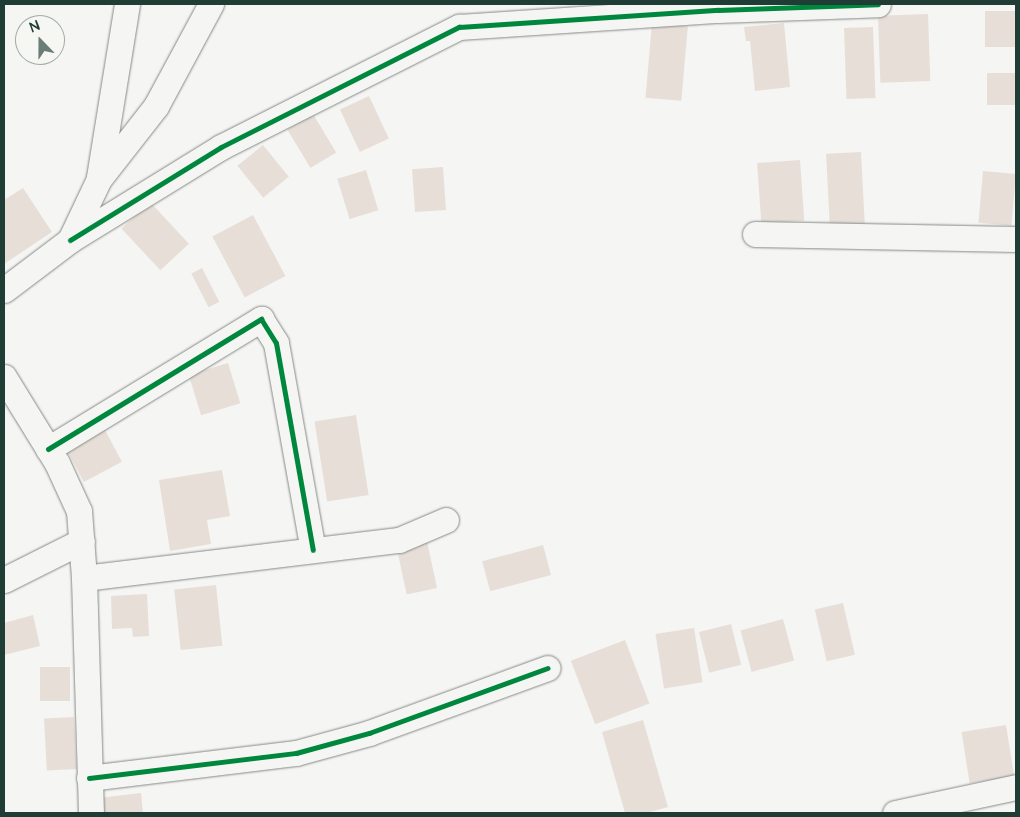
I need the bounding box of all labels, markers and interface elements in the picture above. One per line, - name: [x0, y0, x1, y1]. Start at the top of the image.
- north arrow: [15, 15, 65, 65]
- text: N: [27, 16, 43, 38]

